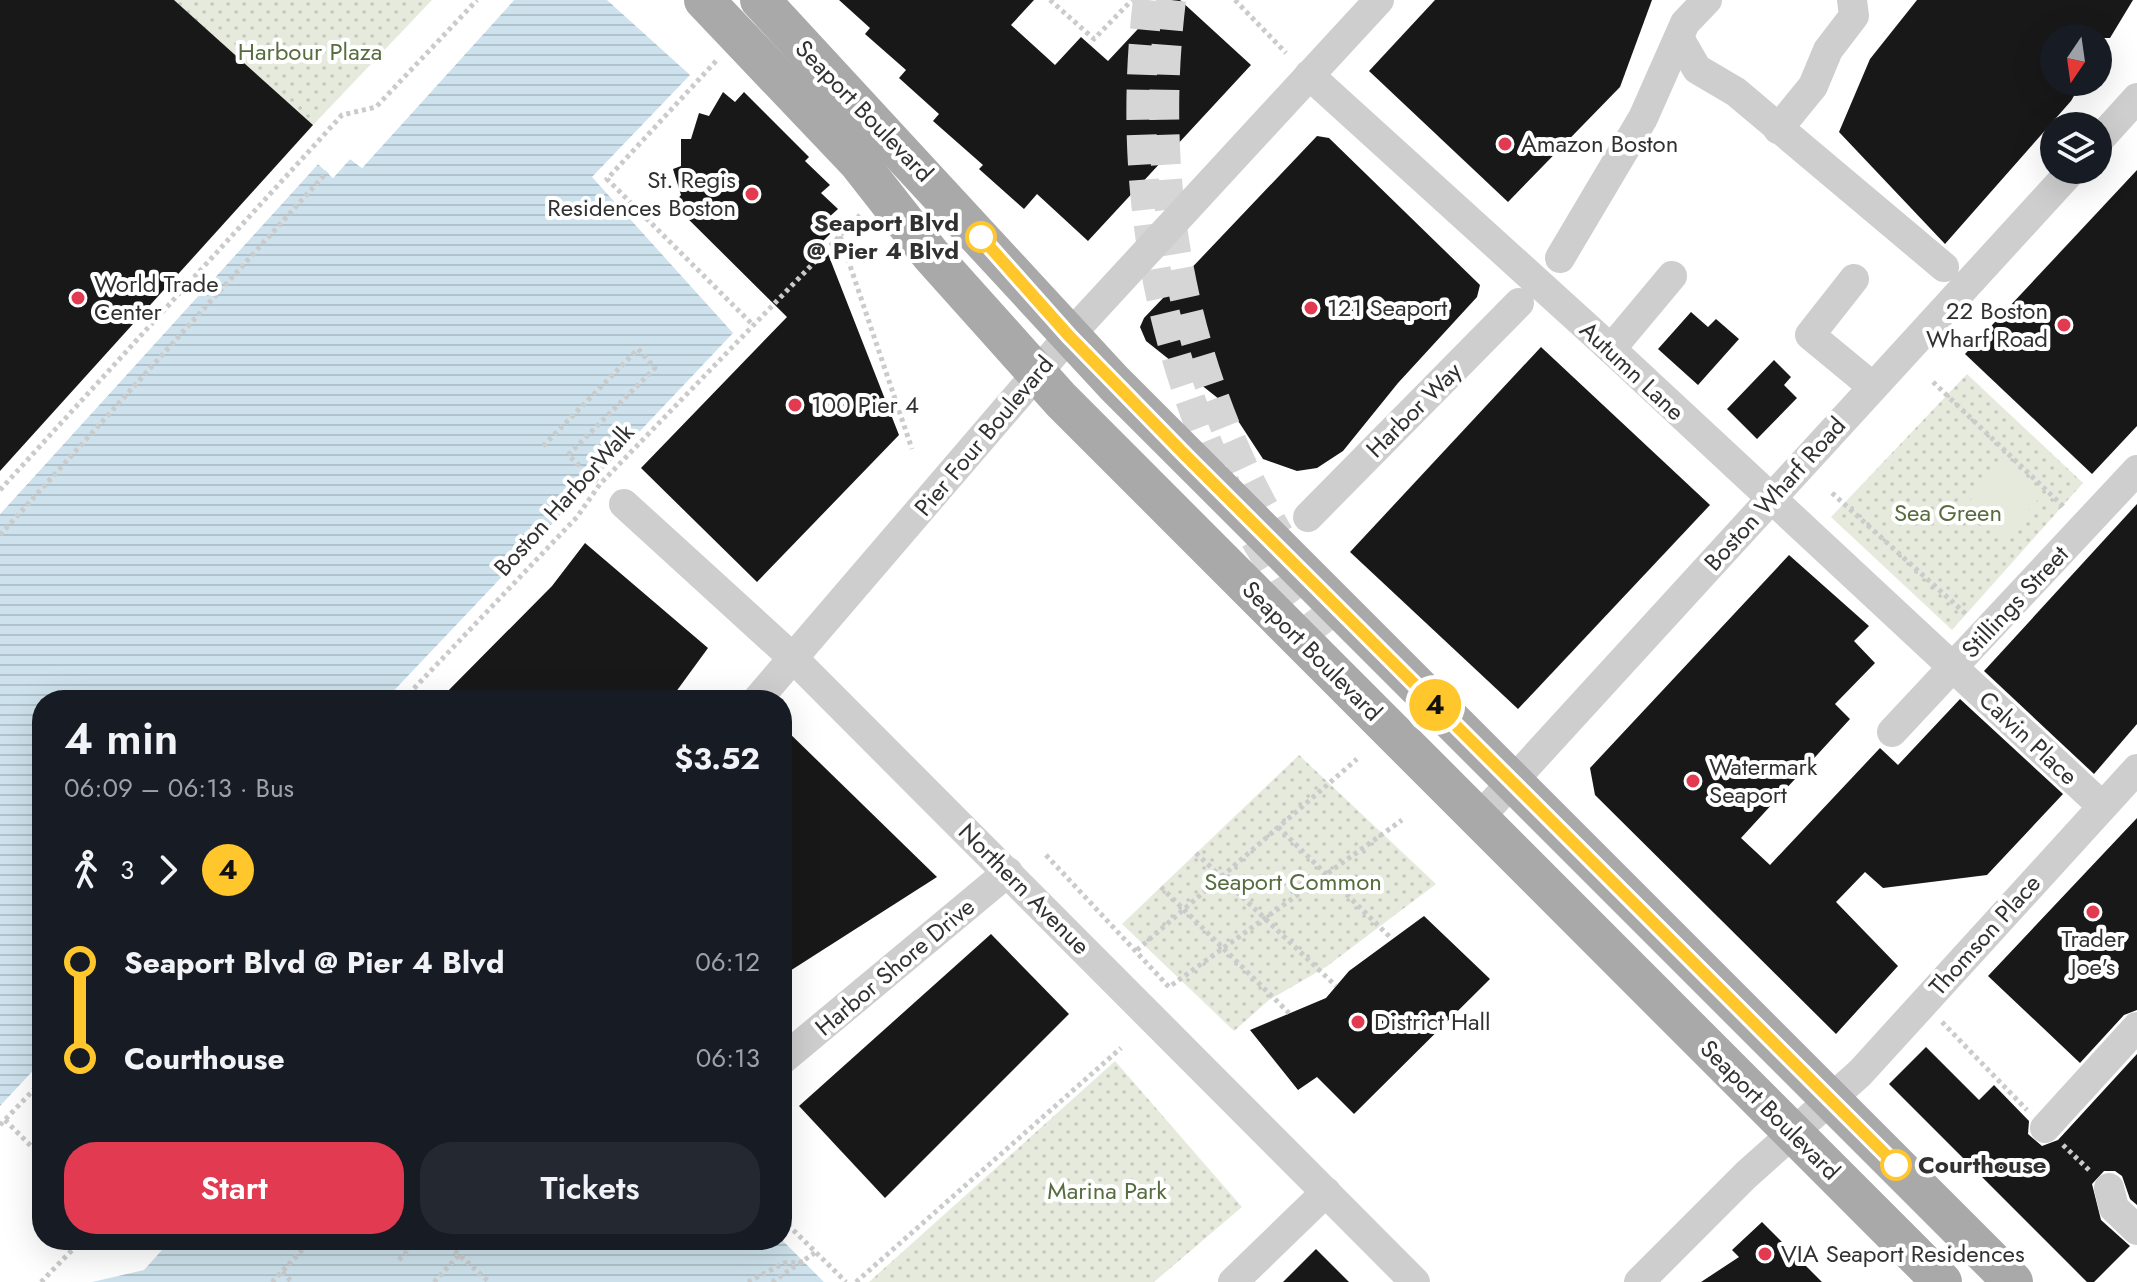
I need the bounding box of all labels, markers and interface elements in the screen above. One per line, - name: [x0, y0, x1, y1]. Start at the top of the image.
- north arrow: [2040, 24, 2112, 96]
- map controls: [2040, 24, 2112, 184]
- street label: Seaport Boulevard: [787, 32, 941, 190]
- park label: Harbour Plaza: [238, 34, 382, 69]
- button: layers: [2040, 112, 2112, 184]
- place label: Amazon Boston: [1521, 126, 1678, 161]
- marker: Amazon Boston: [1496, 135, 1514, 153]
- place label: St. Regis Residences Boston: [547, 162, 736, 225]
- marker: St. Regis Residences Boston: [743, 185, 761, 203]
- place label: Seaport Blvd @ Pier 4 Blvd: [807, 205, 959, 268]
- marker: Seaport Blvd @ Pier 4 Blvd: [966, 222, 996, 252]
- place label: World Trade Center: [94, 266, 219, 329]
- marker: World Trade Center: [69, 289, 87, 307]
- place label: 121 Seaport: [1327, 290, 1448, 325]
- place label: 22 Boston Wharf Road: [1926, 293, 2048, 356]
- marker: 121 Seaport: [1302, 299, 1320, 317]
- street label: Autumn Lane: [1572, 313, 1693, 428]
- marker: 22 Boston Wharf Road: [2055, 316, 2073, 334]
- street label: Pier Four Boulevard: [906, 348, 1061, 524]
- street label: Harbor Way: [1358, 354, 1470, 465]
- place label: 100 Pier 4: [811, 387, 919, 422]
- marker: 100 Pier 4: [786, 396, 804, 414]
- street label: Boston Wharf Road: [1696, 409, 1853, 579]
- street label: Boston HarborWalk: [485, 415, 642, 584]
- park label: Sea Green: [1894, 495, 2002, 530]
- street label: Stillings Street: [1953, 537, 2076, 666]
- street label: Seaport Boulevard: [1234, 573, 1390, 729]
- line badge: 4: [1409, 679, 1461, 731]
- street label: Calvin Place: [1971, 682, 2086, 793]
- text: 4: [1425, 684, 1445, 725]
- text: 4 min: [64, 707, 178, 771]
- text: $3.52: [674, 737, 760, 780]
- place label: Watermark Seaport: [1709, 749, 1818, 812]
- text: 06:09 – 06:13 · Bus: [64, 769, 294, 807]
- marker: Watermark Seaport: [1684, 772, 1702, 790]
- street label: Northern Avenue: [951, 815, 1098, 962]
- icon: walk: [64, 848, 108, 892]
- icon: forward: [146, 848, 190, 892]
- text: 4: [218, 849, 238, 890]
- text: 3: [120, 851, 134, 889]
- park label: Seaport Common: [1204, 864, 1382, 899]
- street label: Thomson Place: [1921, 866, 2049, 1003]
- street label: Harbor Shore Drive: [807, 889, 982, 1044]
- marker: Trader Joe's: [2084, 903, 2102, 921]
- place label: Trader Joe's: [2061, 921, 2125, 984]
- text: Seaport Blvd @ Pier 4 Blvd: [124, 941, 504, 984]
- text: 06:12: [695, 943, 760, 981]
- place label: District Hall: [1374, 1004, 1491, 1039]
- marker: District Hall: [1349, 1013, 1367, 1031]
- street label: Seaport Boulevard: [1692, 1032, 1848, 1188]
- text: Courthouse: [124, 1037, 285, 1080]
- text: 06:13: [696, 1039, 760, 1077]
- button: Start: [64, 1142, 404, 1234]
- button: Tickets: [420, 1142, 760, 1234]
- place label: Courthouse: [1918, 1147, 2047, 1182]
- marker: Courthouse: [1881, 1150, 1911, 1180]
- park label: Marina Park: [1047, 1173, 1167, 1208]
- place label: VIA Seaport Residences: [1781, 1236, 2025, 1271]
- marker: VIA Seaport Residences: [1756, 1245, 1774, 1263]

